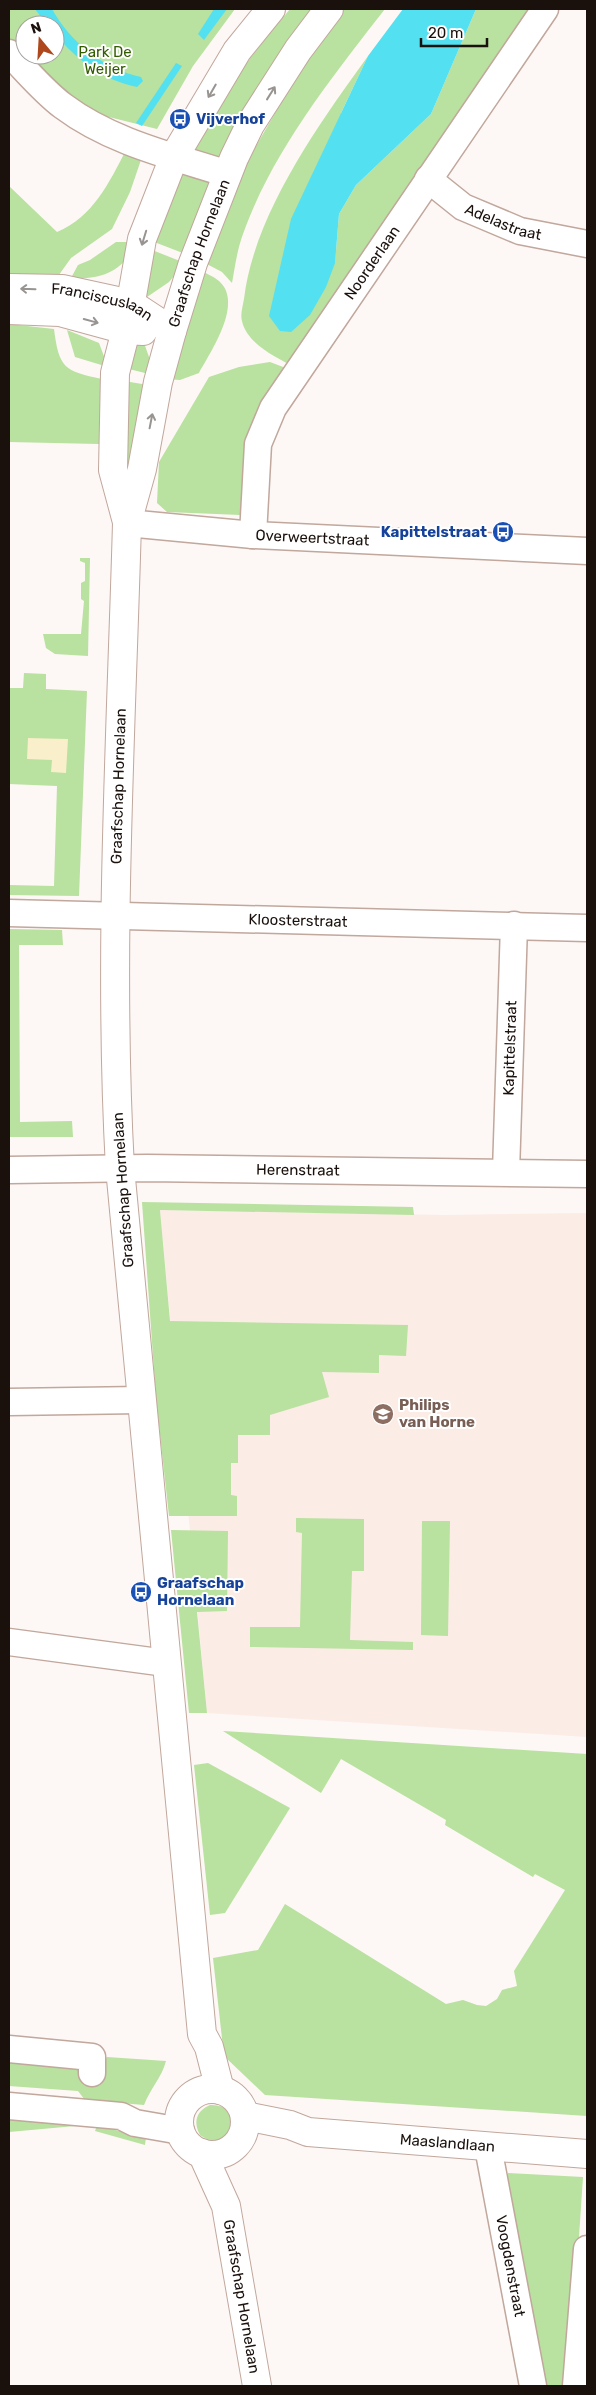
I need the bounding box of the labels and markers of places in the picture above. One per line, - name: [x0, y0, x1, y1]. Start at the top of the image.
- bus stop icon: Vijverhof: [168, 107, 192, 131]
- place label: Vijverhof: [196, 110, 265, 128]
- bus stop icon: Kapittelstraat: [491, 520, 515, 544]
- place label: Kapittelstraat: [381, 523, 487, 541]
- place label: Philips van Horne: [399, 1396, 475, 1431]
- school or university icon: Philips van Horne: [371, 1402, 395, 1426]
- place label: Graafschap Hornelaan: [157, 1574, 244, 1609]
- bus stop icon: Graafschap Hornelaan: [129, 1580, 153, 1604]

